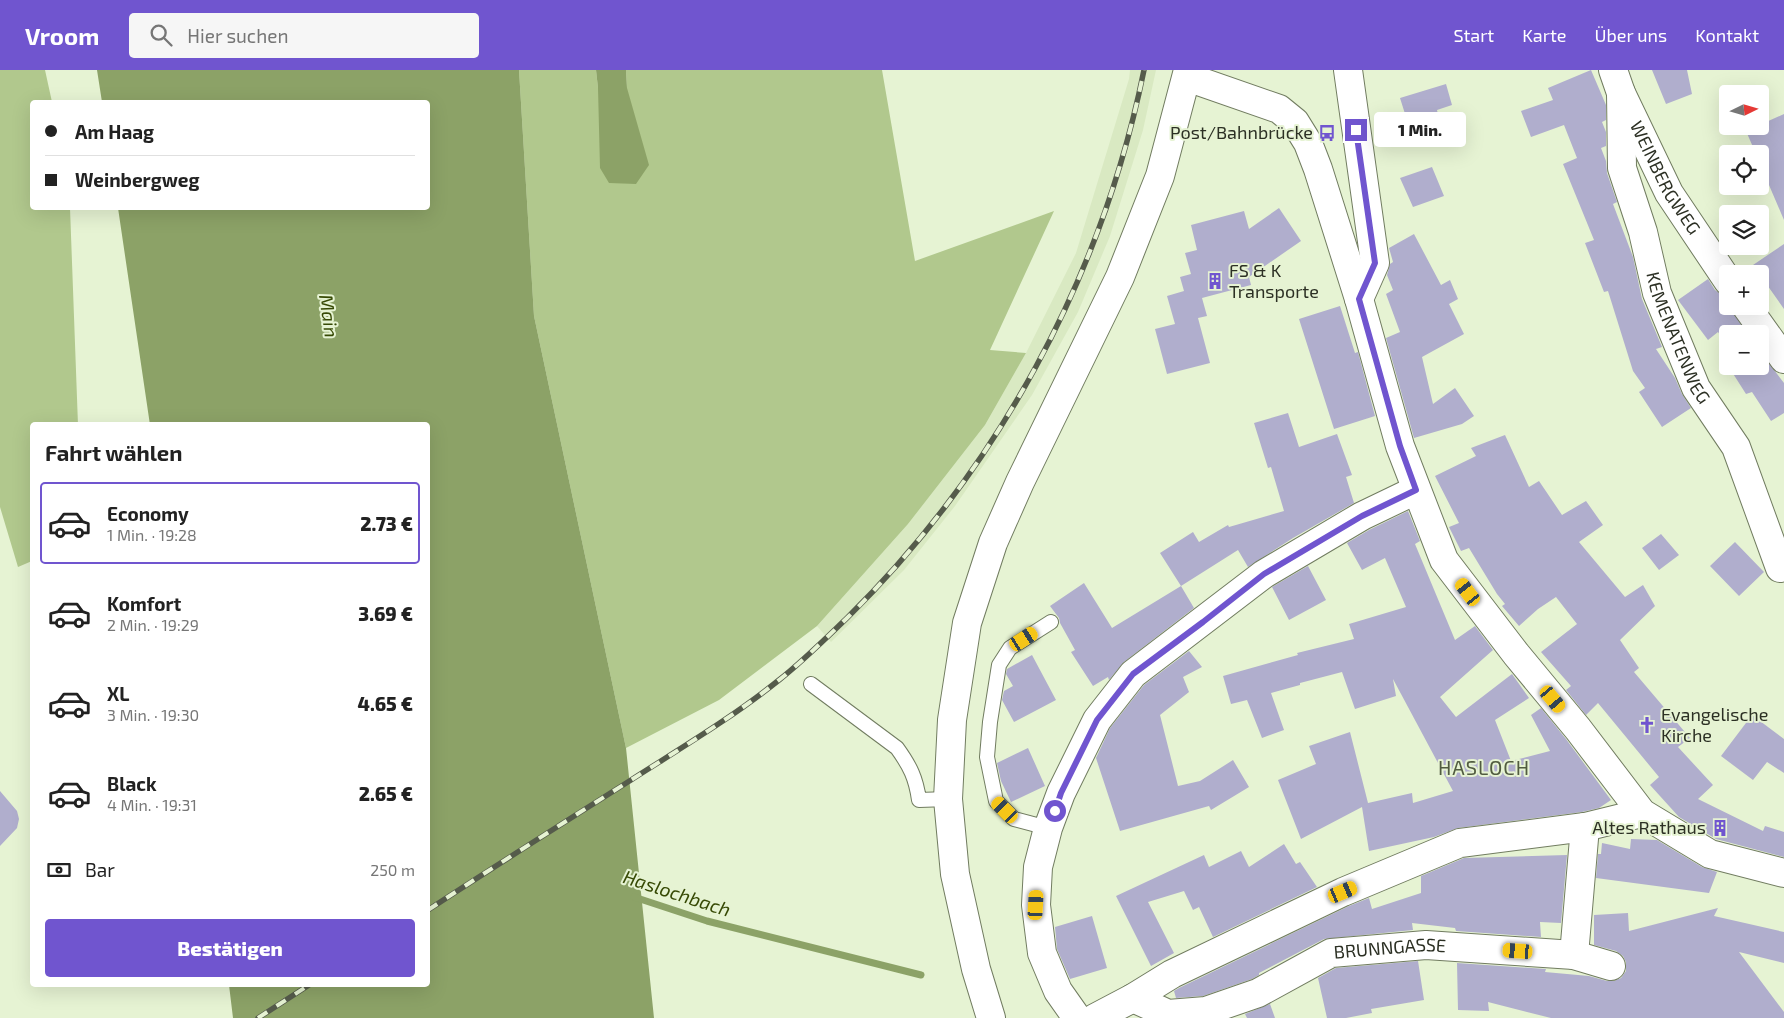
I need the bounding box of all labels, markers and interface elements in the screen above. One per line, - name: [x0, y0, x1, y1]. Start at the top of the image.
- search box: [129, 13, 479, 58]
- text: Vroom: [25, 21, 99, 50]
- icon: search: [147, 21, 175, 49]
- text: Hier suchen: [187, 24, 288, 47]
- text: Start: [1453, 24, 1494, 46]
- text: Karte: [1522, 24, 1567, 46]
- text: Über uns: [1595, 24, 1667, 46]
- text: Kontakt: [1695, 24, 1759, 46]
- north arrow: [1719, 85, 1769, 135]
- map controls: [1719, 85, 1769, 375]
- callout: 1 Min.: [1374, 112, 1466, 148]
- street label: WEINBERGWEG: [1626, 117, 1706, 238]
- route end: [1345, 119, 1367, 141]
- text: Am Haag: [75, 120, 154, 143]
- text: 1 Min.: [1398, 120, 1442, 139]
- place label: Post/Bahnbrücke: [1170, 121, 1313, 143]
- bus stop icon: Post/Bahnbrücke: [1317, 123, 1337, 143]
- button: locate: [1719, 145, 1769, 195]
- text: Weinbergweg: [75, 168, 200, 191]
- button: layers: [1719, 205, 1769, 255]
- place label: FS & K Transporte: [1229, 259, 1319, 302]
- button: +: [1719, 265, 1769, 315]
- street label: KEMENATENWEG: [1642, 269, 1715, 408]
- building icon: FS & K Transporte: [1205, 271, 1225, 291]
- water label: Main: [315, 293, 344, 339]
- button: −: [1719, 325, 1769, 375]
- text: Fahrt wählen: [45, 439, 183, 465]
- icon: car: [47, 501, 92, 546]
- text: Economy: [107, 502, 189, 525]
- text: 2.73 €: [360, 512, 413, 535]
- text: 1 Min. · 19:28: [107, 525, 197, 544]
- car: [1452, 576, 1483, 608]
- icon: car: [47, 591, 92, 636]
- text: Komfort: [107, 592, 181, 615]
- text: 3.69 €: [358, 602, 413, 625]
- text: 2 Min. · 19:29: [107, 615, 199, 634]
- car: [1007, 625, 1040, 653]
- icon: car: [47, 681, 92, 726]
- text: XL: [107, 682, 129, 705]
- car: [1537, 683, 1568, 715]
- text: 4.65 €: [358, 692, 413, 715]
- place label: Evangelische Kirche: [1661, 703, 1768, 746]
- text: 3 Min. · 19:30: [107, 705, 199, 724]
- church icon: Evangelische Kirche: [1637, 715, 1657, 735]
- district label: HASLOCH: [1438, 755, 1530, 779]
- icon: car: [47, 771, 92, 816]
- text: Black: [107, 772, 157, 795]
- text: 2.65 €: [359, 782, 413, 805]
- car: [989, 794, 1020, 826]
- text: 4 Min. · 19:31: [107, 795, 197, 814]
- route start: [1044, 800, 1066, 822]
- place label: Altes Rathaus: [1592, 816, 1706, 838]
- building icon: Altes Rathaus: [1710, 818, 1730, 838]
- icon: cash: [45, 856, 73, 884]
- text: Bar: [85, 858, 115, 881]
- text: 250 m: [370, 860, 415, 879]
- water label: Haslochbach: [621, 864, 734, 921]
- car: [1326, 879, 1359, 905]
- car: [1027, 890, 1044, 920]
- button: Bestätigen: [45, 919, 415, 977]
- street label: BRUNNGASSE: [1333, 933, 1447, 963]
- car: [1502, 942, 1533, 960]

